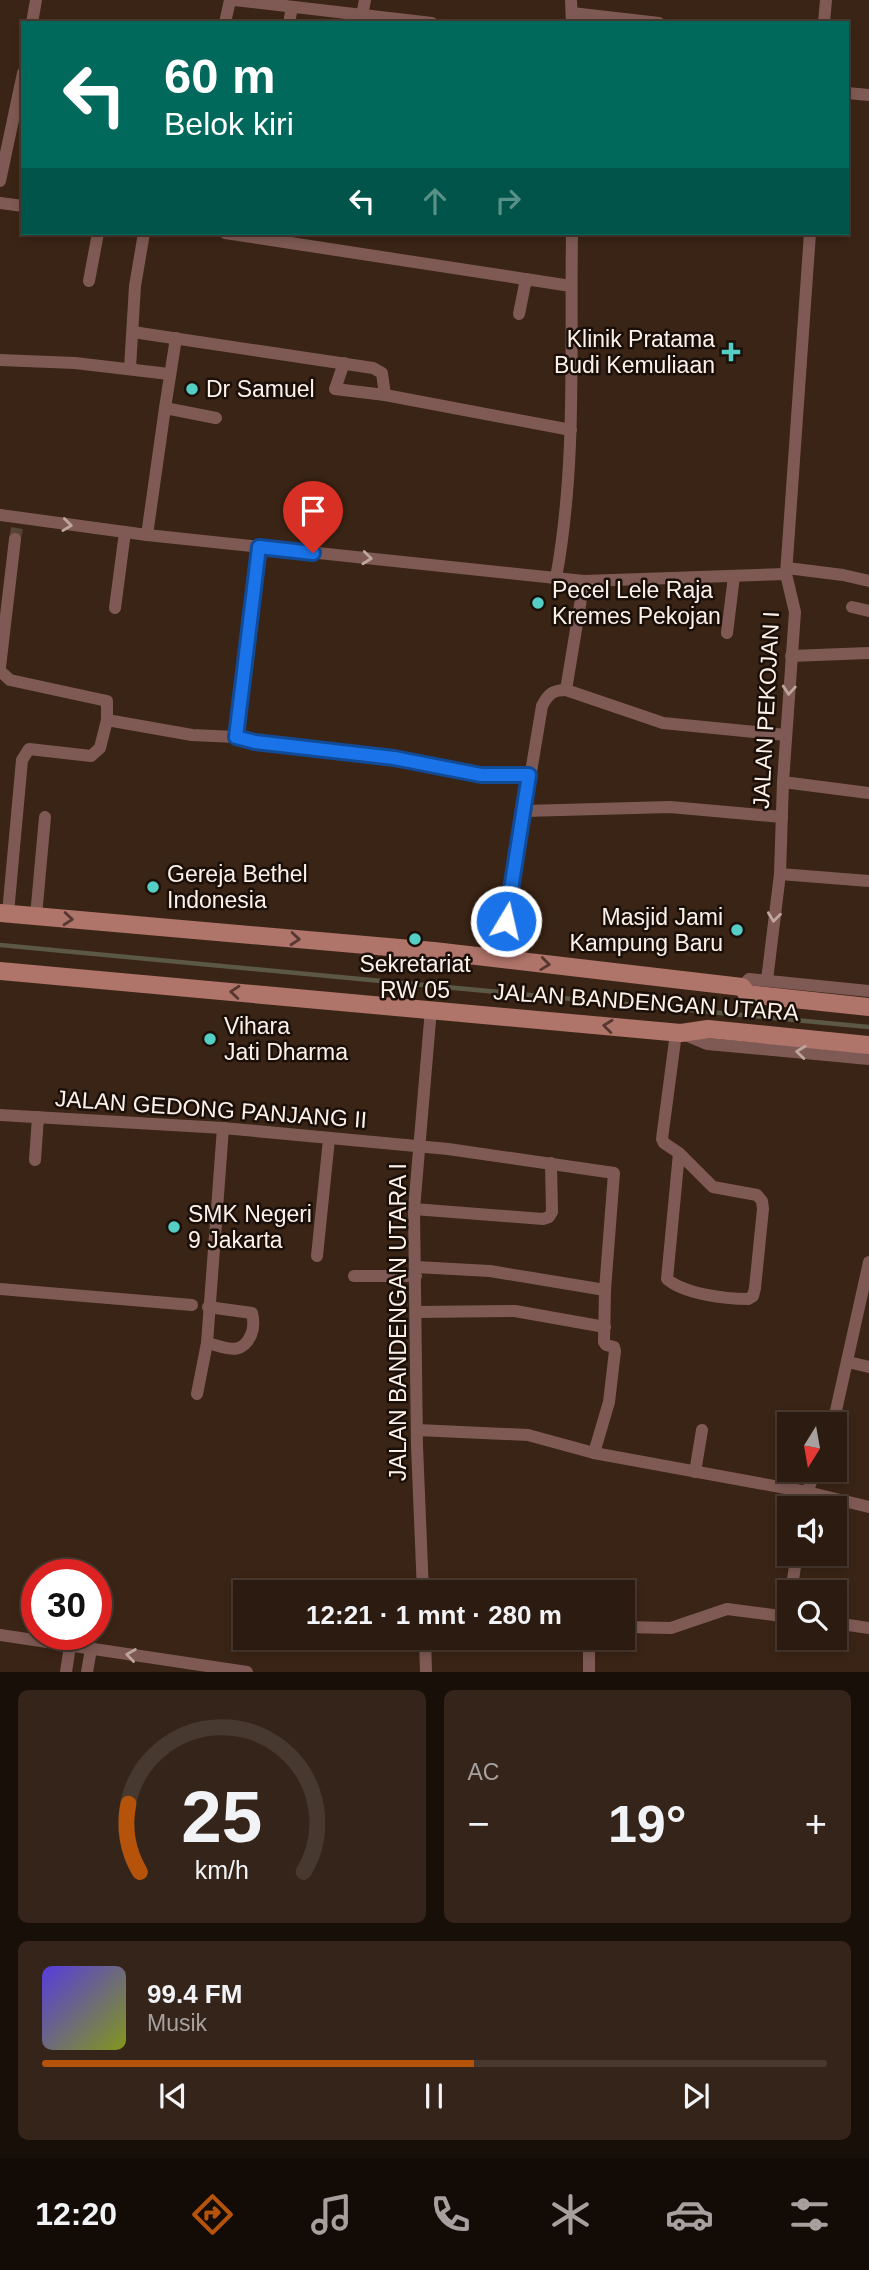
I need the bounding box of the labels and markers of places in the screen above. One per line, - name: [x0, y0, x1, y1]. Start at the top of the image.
- place label: Klinik Pratama Budi Kemuliaan: [554, 326, 715, 378]
- marker: Klinik Pratama Budi Kemuliaan: [721, 342, 741, 362]
- place label: Dr Samuel: [206, 376, 315, 402]
- marker: Dr Samuel: [184, 381, 200, 397]
- pin: [283, 481, 343, 553]
- place label: Pecel Lele Raja Kremes Pekojan: [552, 577, 721, 629]
- marker: Pecel Lele Raja Kremes Pekojan: [530, 595, 546, 611]
- place label: Gereja Bethel Indonesia: [167, 861, 308, 913]
- marker: Gereja Bethel Indonesia: [145, 879, 161, 895]
- place label: Masjid Jami Kampung Baru: [570, 904, 723, 956]
- marker: Masjid Jami Kampung Baru: [729, 922, 745, 938]
- marker: Sekretariat RW 05: [407, 931, 423, 947]
- place label: Sekretariat RW 05: [359, 951, 471, 1003]
- place label: Vihara Jati Dharma: [224, 1013, 348, 1065]
- marker: Vihara Jati Dharma: [202, 1031, 218, 1047]
- place label: SMK Negeri 9 Jakarta: [188, 1201, 312, 1253]
- marker: SMK Negeri 9 Jakarta: [166, 1219, 182, 1235]

